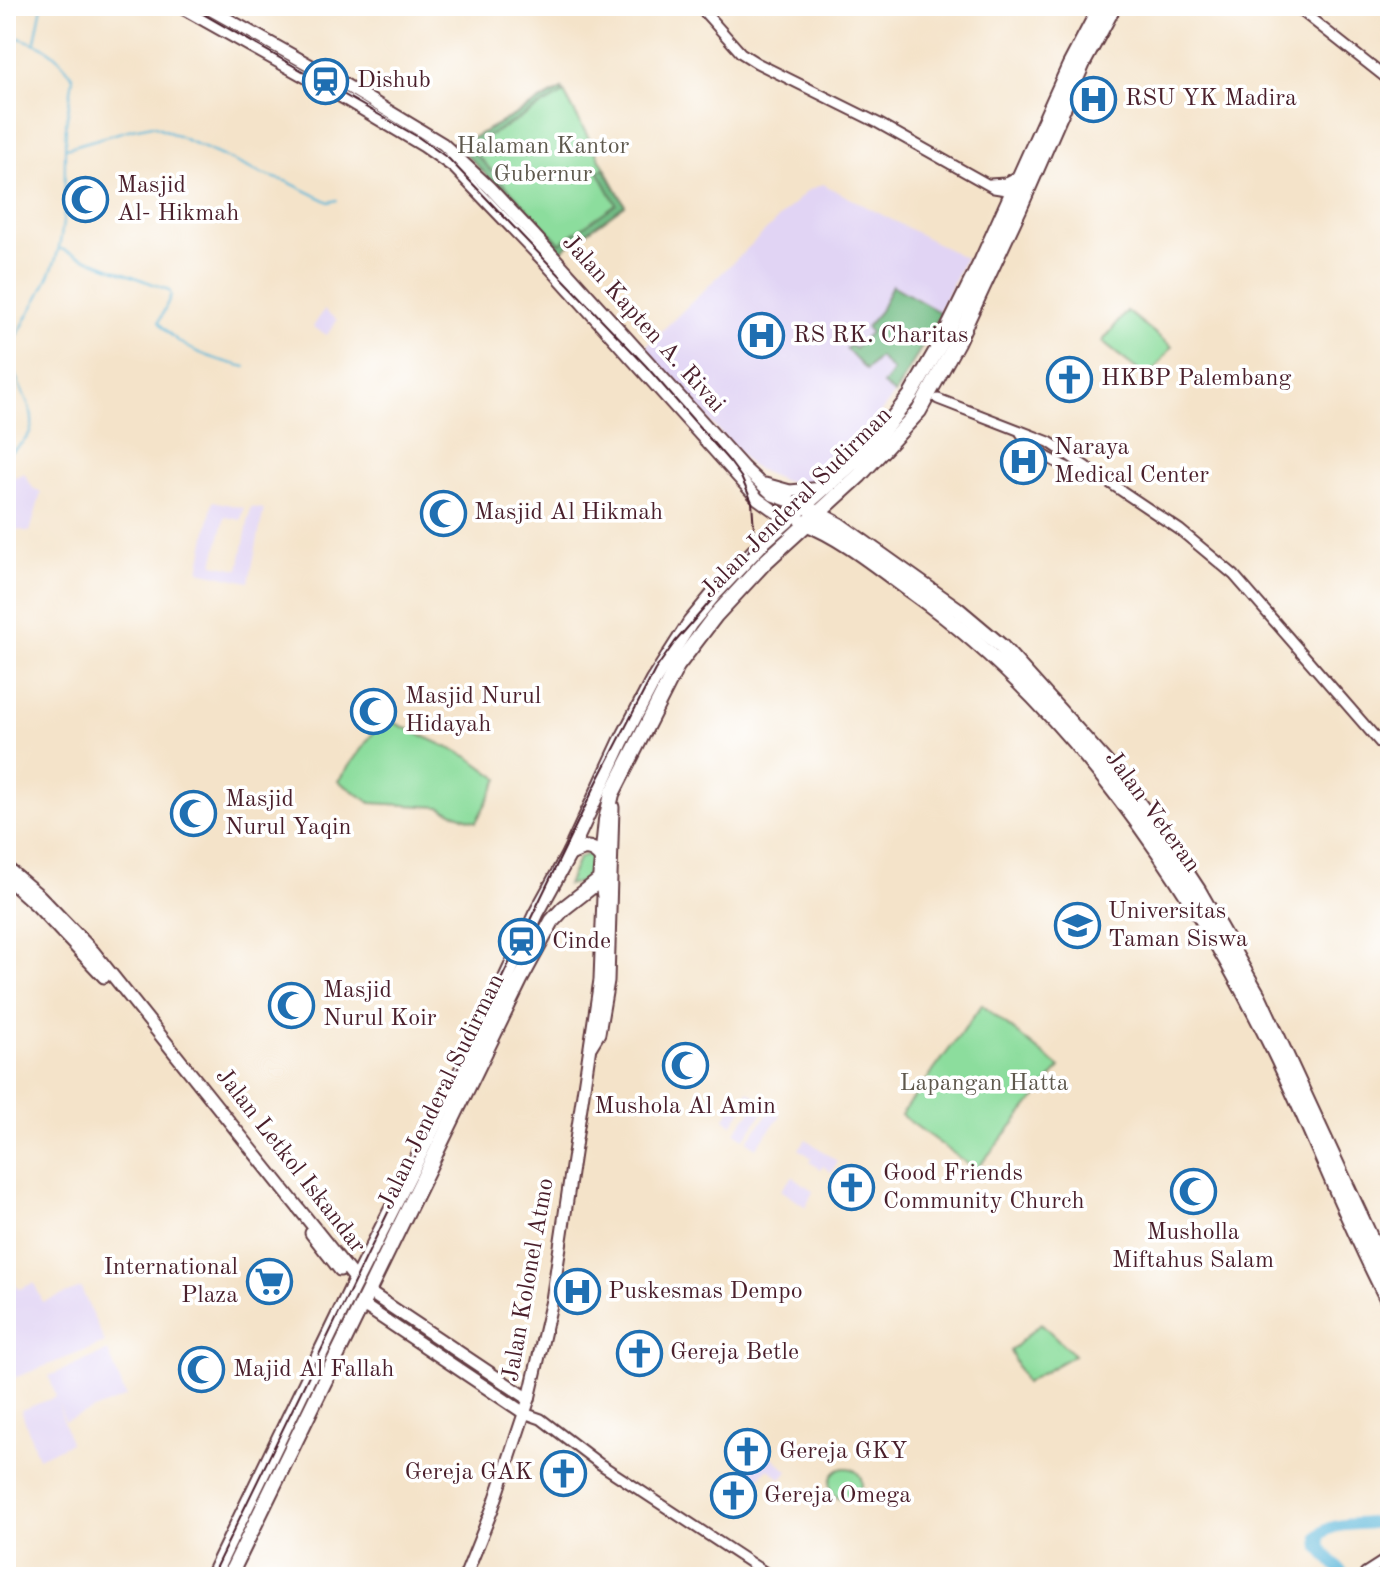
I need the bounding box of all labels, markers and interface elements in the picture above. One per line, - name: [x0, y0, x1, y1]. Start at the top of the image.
- station icon: Dishub: [302, 57, 350, 105]
- place label: Dishub: [357, 69, 431, 93]
- hospital icon: RSU YK Madira: [1070, 75, 1118, 123]
- place label: RSU YK Madira: [1125, 87, 1297, 111]
- park label: Halaman Kantor Gubernur: [457, 135, 630, 187]
- place label: Masjid Al- Hikmah: [117, 174, 239, 226]
- mosque icon: Masjid Al- Hikmah: [62, 176, 110, 224]
- street label: Jalan Kapten A. Rivai: [557, 230, 729, 418]
- hospital icon: RS RK. Charitas: [738, 312, 786, 360]
- place label: RS RK. Charitas: [793, 324, 969, 348]
- church icon: HKBP Palembang: [1046, 355, 1094, 403]
- place label: HKBP Palembang: [1101, 367, 1291, 391]
- street label: Jalan Jenderal Sudirman: [697, 403, 897, 603]
- place label: Naraya Medical Center: [1054, 436, 1209, 488]
- hospital icon: Naraya Medical Center: [999, 438, 1047, 486]
- mosque icon: Masjid Al Hikmah: [419, 489, 467, 537]
- place label: Masjid Al Hikmah: [474, 501, 663, 525]
- place label: Masjid Nurul Hidayah: [405, 685, 541, 737]
- mosque icon: Masjid Nurul Hidayah: [350, 687, 398, 735]
- street label: Jalan Veteran: [1100, 747, 1204, 877]
- place label: Masjid Nurul Yaqin: [225, 788, 351, 840]
- mosque icon: Masjid Nurul Yaqin: [170, 790, 218, 838]
- place label: Universitas Taman Siswa: [1108, 900, 1248, 952]
- school or university icon: Universitas Taman Siswa: [1053, 902, 1101, 950]
- station icon: Cinde: [497, 918, 545, 966]
- place label: Cinde: [552, 930, 611, 954]
- street label: Jalan Jenderal Sudirman: [375, 970, 509, 1214]
- place label: Masjid Nurul Koir: [323, 979, 437, 1031]
- mosque icon: Masjid Nurul Koir: [268, 981, 316, 1029]
- mosque icon: Mushola Al Amin: [661, 1041, 709, 1089]
- street label: Jalan Letkol Iskandar: [211, 1064, 370, 1258]
- park label: Lapangan Hatta: [899, 1072, 1069, 1096]
- place label: Mushola Al Amin: [594, 1095, 776, 1119]
- place label: Good Friends Community Church: [883, 1162, 1085, 1214]
- church icon: Good Friends Community Church: [828, 1164, 876, 1212]
- mosque icon: Musholla Miftahus Salam: [1169, 1167, 1217, 1215]
- street label: Jalan Kolonel Atmo: [499, 1176, 559, 1384]
- place label: Musholla Miftahus Salam: [1112, 1221, 1274, 1273]
- place label: International Plaza: [103, 1256, 238, 1308]
- supermarket icon: International Plaza: [245, 1258, 293, 1306]
- hospital icon: Puskesmas Dempo: [553, 1268, 601, 1316]
- place label: Puskesmas Dempo: [608, 1280, 803, 1304]
- church icon: Gereja Betle: [615, 1329, 663, 1377]
- place label: Gereja Betle: [670, 1341, 799, 1365]
- mosque icon: Majid Al Fallah: [178, 1346, 226, 1394]
- place label: Majid Al Fallah: [233, 1358, 394, 1382]
- church icon: Gereja GKY: [724, 1428, 772, 1476]
- place label: Gereja GKY: [779, 1440, 907, 1464]
- church icon: Gereja GAK: [540, 1449, 588, 1497]
- place label: Gereja GAK: [405, 1461, 533, 1485]
- church icon: Gereja Omega: [709, 1472, 757, 1520]
- place label: Gereja Omega: [764, 1484, 911, 1508]

